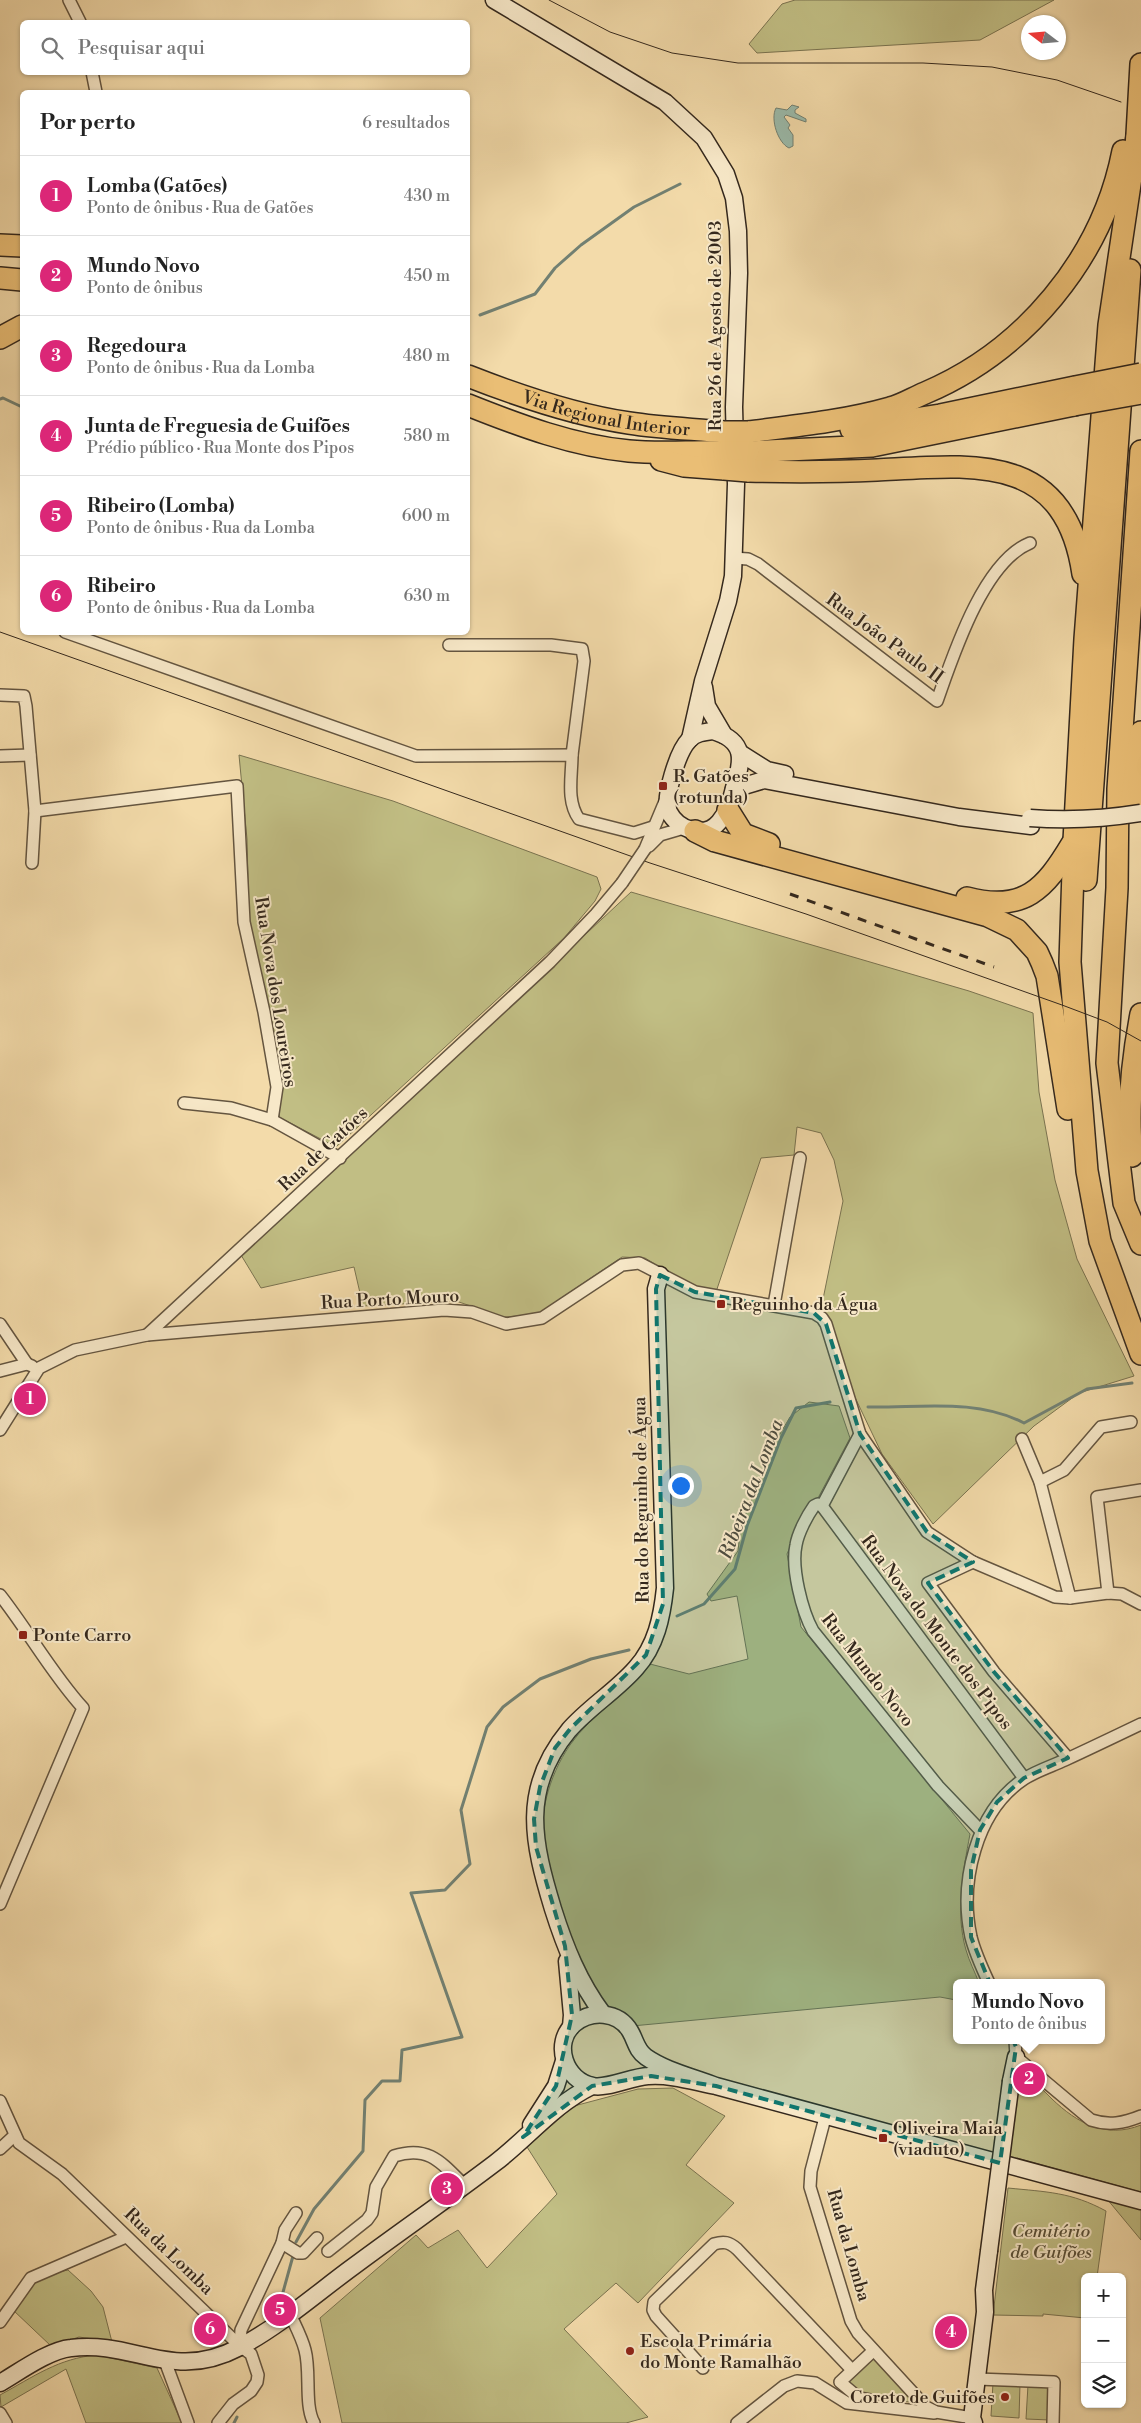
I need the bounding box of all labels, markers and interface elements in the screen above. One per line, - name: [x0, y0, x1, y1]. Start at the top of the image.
- north arrow: [1021, 15, 1066, 60]
- search box: [20, 20, 470, 75]
- icon: search: [38, 34, 66, 62]
- text: Pesquisar aqui: [78, 36, 205, 60]
- text: Por perto: [40, 110, 136, 136]
- text: 6 resultados: [362, 113, 450, 133]
- text: Lomba (Gatões): [87, 174, 227, 198]
- text: 1: [52, 186, 60, 206]
- text: 430 m: [404, 186, 450, 206]
- text: Ponto de ônibus · Rua de Gatões: [87, 198, 313, 218]
- street label: Rua 26 de Agosto de 2003: [704, 221, 727, 431]
- text: Mundo Novo: [87, 254, 200, 278]
- text: 2: [51, 266, 61, 286]
- text: 450 m: [404, 266, 450, 286]
- text: Ponto de ônibus: [87, 278, 203, 298]
- text: Regedoura: [87, 334, 186, 358]
- text: 3: [51, 346, 61, 366]
- text: 480 m: [403, 346, 450, 366]
- text: Ponto de ônibus · Rua da Lomba: [87, 358, 315, 378]
- street label: Via Regional Interior: [518, 385, 691, 441]
- text: Junta de Freguesia de Guifões: [87, 414, 350, 438]
- text: 4: [51, 426, 61, 446]
- text: 580 m: [403, 426, 450, 446]
- text: Prédio público · Rua Monte dos Pipos: [87, 438, 354, 458]
- text: Ribeiro (Lomba): [87, 494, 234, 518]
- text: 5: [51, 506, 61, 526]
- text: 600 m: [402, 506, 450, 526]
- text: Ponto de ônibus · Rua da Lomba: [87, 518, 315, 538]
- text: Ribeiro: [87, 574, 156, 598]
- text: 6: [51, 586, 61, 606]
- text: 630 m: [404, 586, 450, 606]
- street label: Rua João Paulo II: [821, 588, 948, 689]
- text: Ponto de ônibus · Rua da Lomba: [87, 598, 315, 618]
- place label: R. Gatões (rotunda): [673, 765, 749, 809]
- marker: R. Gatões (rotunda): [657, 780, 669, 792]
- street label: Rua Nova dos Loureiros: [249, 895, 302, 1089]
- street label: Rua de Gatões: [274, 1102, 373, 1197]
- street label: Rua Porto Mouro: [320, 1284, 460, 1315]
- place label: Reguinho da Água: [731, 1293, 879, 1316]
- marker: Reguinho da Água: [715, 1298, 727, 1310]
- pin: 1: [14, 1380, 46, 1418]
- street label: Rua do Reguinho de Água: [628, 1396, 655, 1603]
- water label: Ribeira da Lomba: [713, 1416, 789, 1564]
- your location: [668, 1473, 694, 1499]
- street label: Rua Nova do Monte dos Pipos: [856, 1530, 1018, 1735]
- street label: Rua Mundo Novo: [816, 1609, 919, 1732]
- place label: Ponte Carro: [33, 1624, 131, 1647]
- marker: Ponte Carro: [17, 1629, 29, 1641]
- popup: [953, 1979, 1105, 2044]
- text: Mundo Novo: [971, 1990, 1084, 2014]
- text: Ponto de ônibus: [971, 2014, 1087, 2034]
- pin: 2: [1013, 2060, 1045, 2098]
- place label: Oliveira Maia (viaduto): [893, 2117, 1004, 2161]
- marker: Oliveira Maia (viaduto): [877, 2132, 889, 2144]
- pin: 3: [431, 2170, 463, 2208]
- street label: Rua da Lomba: [822, 2186, 876, 2305]
- street label: Rua da Lomba: [119, 2203, 219, 2300]
- park label: Cemitério de Guifões: [1010, 2220, 1092, 2264]
- map controls: [1081, 2273, 1126, 2408]
- button: +: [1081, 2273, 1126, 2318]
- pin: 5: [264, 2291, 296, 2329]
- pin: 6: [194, 2310, 226, 2348]
- pin: 4: [935, 2313, 967, 2351]
- button: −: [1081, 2318, 1126, 2363]
- place label: Escola Primária do Monte Ramalhão: [640, 2330, 802, 2374]
- marker: Escola Primária do Monte Ramalhão: [624, 2345, 636, 2357]
- button: layers: [1081, 2363, 1126, 2408]
- place label: Coreto de Guifões: [850, 2386, 995, 2409]
- marker: Coreto de Guifões: [999, 2391, 1011, 2403]

